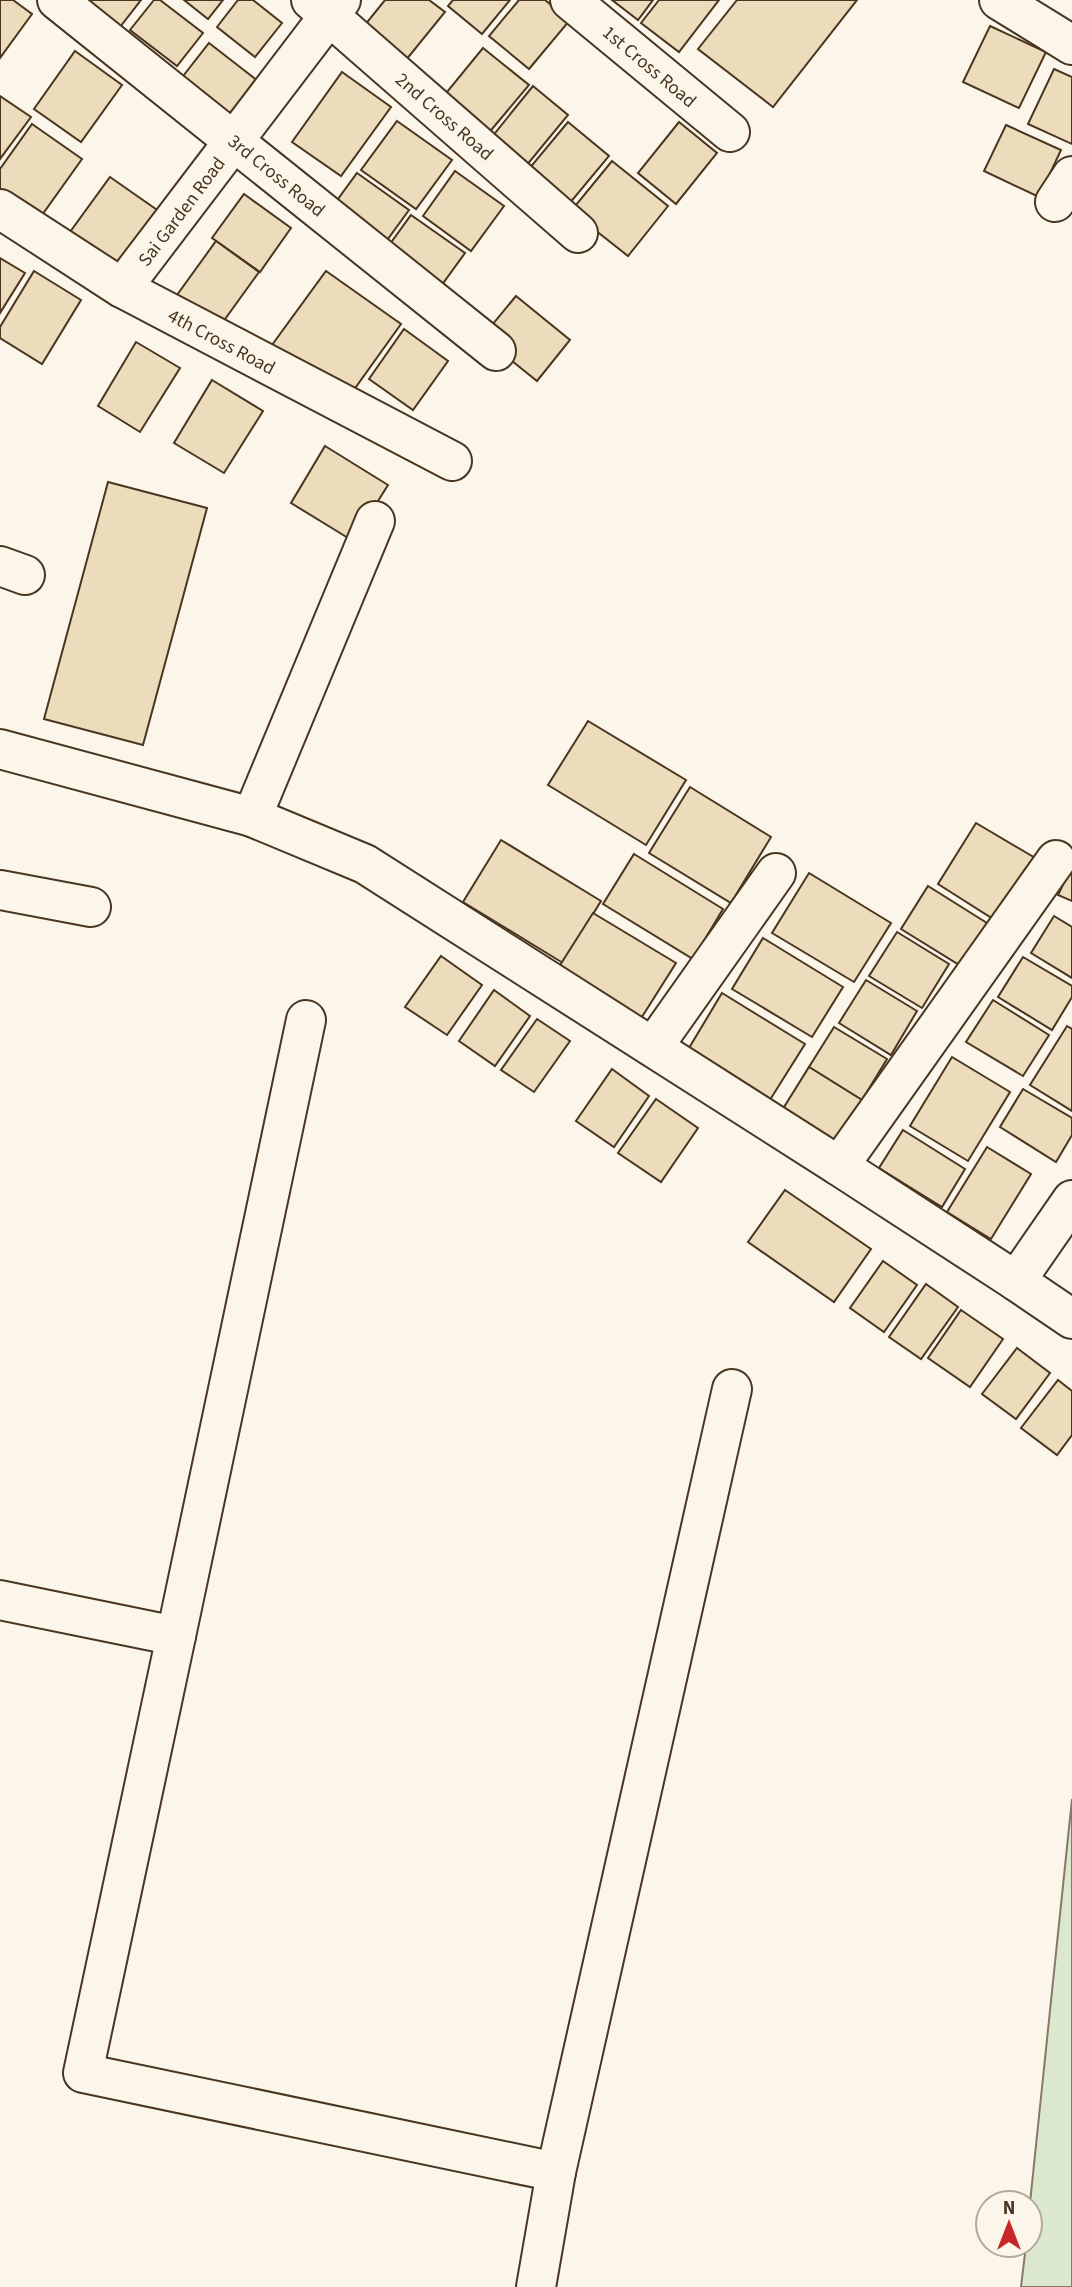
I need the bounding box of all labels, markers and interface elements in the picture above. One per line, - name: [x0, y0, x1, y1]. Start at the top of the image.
- street label: 1st Cross Road: [596, 20, 702, 115]
- street label: 2nd Cross Road: [389, 67, 499, 167]
- street label: 3rd Cross Road: [222, 128, 330, 224]
- street label: Sai Garden Road: [132, 152, 232, 272]
- street label: 4th Cross Road: [163, 303, 280, 382]
- north arrow: [974, 2189, 1044, 2259]
- text: N: [1003, 2195, 1015, 2222]

